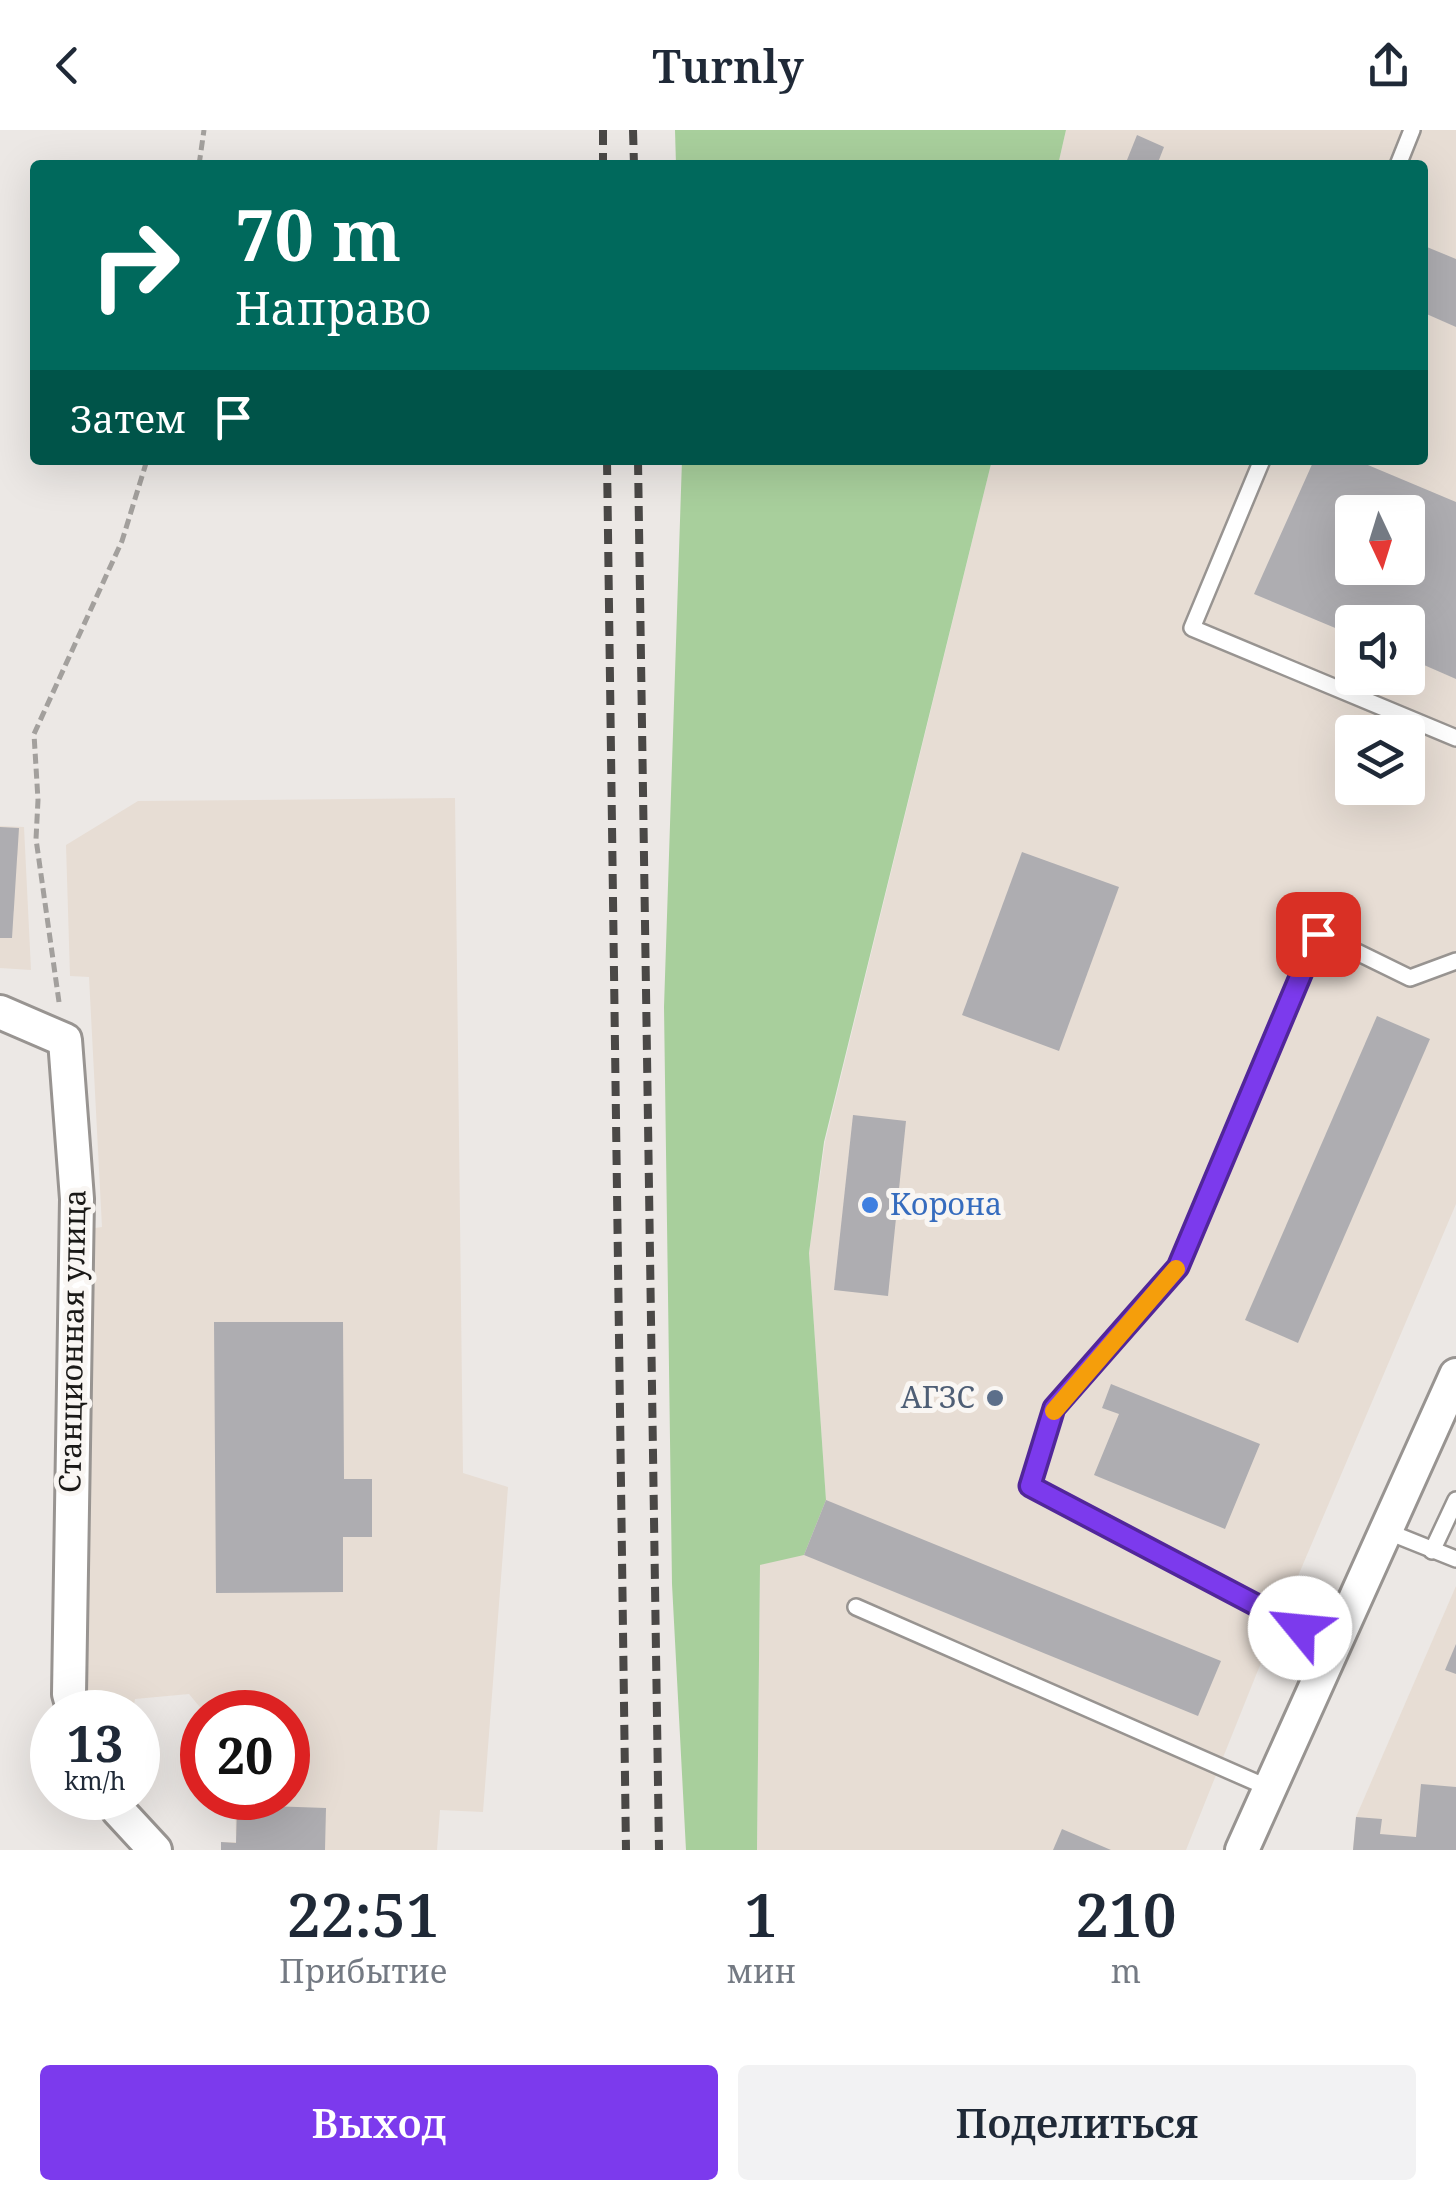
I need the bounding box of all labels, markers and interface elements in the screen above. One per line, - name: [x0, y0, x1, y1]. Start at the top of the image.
- text: Turnly: [652, 35, 804, 96]
- icon: back: [40, 38, 95, 93]
- icon: share: [1361, 38, 1416, 93]
- text: 70 m: [235, 186, 401, 282]
- icon: right: [70, 200, 200, 330]
- text: Направо: [235, 277, 431, 338]
- icon: arrive: [206, 390, 261, 445]
- text: Затем: [70, 392, 186, 444]
- north arrow: [1335, 495, 1425, 585]
- map controls: [1335, 495, 1425, 805]
- button: sound: [1335, 605, 1425, 695]
- button: layers: [1335, 715, 1425, 805]
- pin: [1276, 892, 1361, 977]
- icon: arrive: [1291, 907, 1346, 962]
- place label: Корона: [890, 1183, 1002, 1224]
- street label: Станционная улица: [48, 1189, 95, 1493]
- marker: Корона: [859, 1194, 881, 1216]
- place label: АГЗС: [901, 1376, 975, 1417]
- marker: АГЗС: [984, 1387, 1006, 1409]
- position arrow: [1248, 1576, 1352, 1680]
- speed limit sign: 20: [180, 1690, 310, 1820]
- text: 13: [67, 1709, 123, 1777]
- text: km/h: [64, 1763, 126, 1797]
- text: 22:51: [287, 1873, 440, 1955]
- text: 1: [744, 1873, 778, 1955]
- text: 210: [1075, 1873, 1177, 1955]
- text: Прибытие: [279, 1949, 447, 1992]
- text: мин: [726, 1949, 796, 1992]
- text: m: [1111, 1949, 1141, 1992]
- button: Выход: [40, 2065, 718, 2180]
- button: Поделиться: [738, 2065, 1416, 2180]

